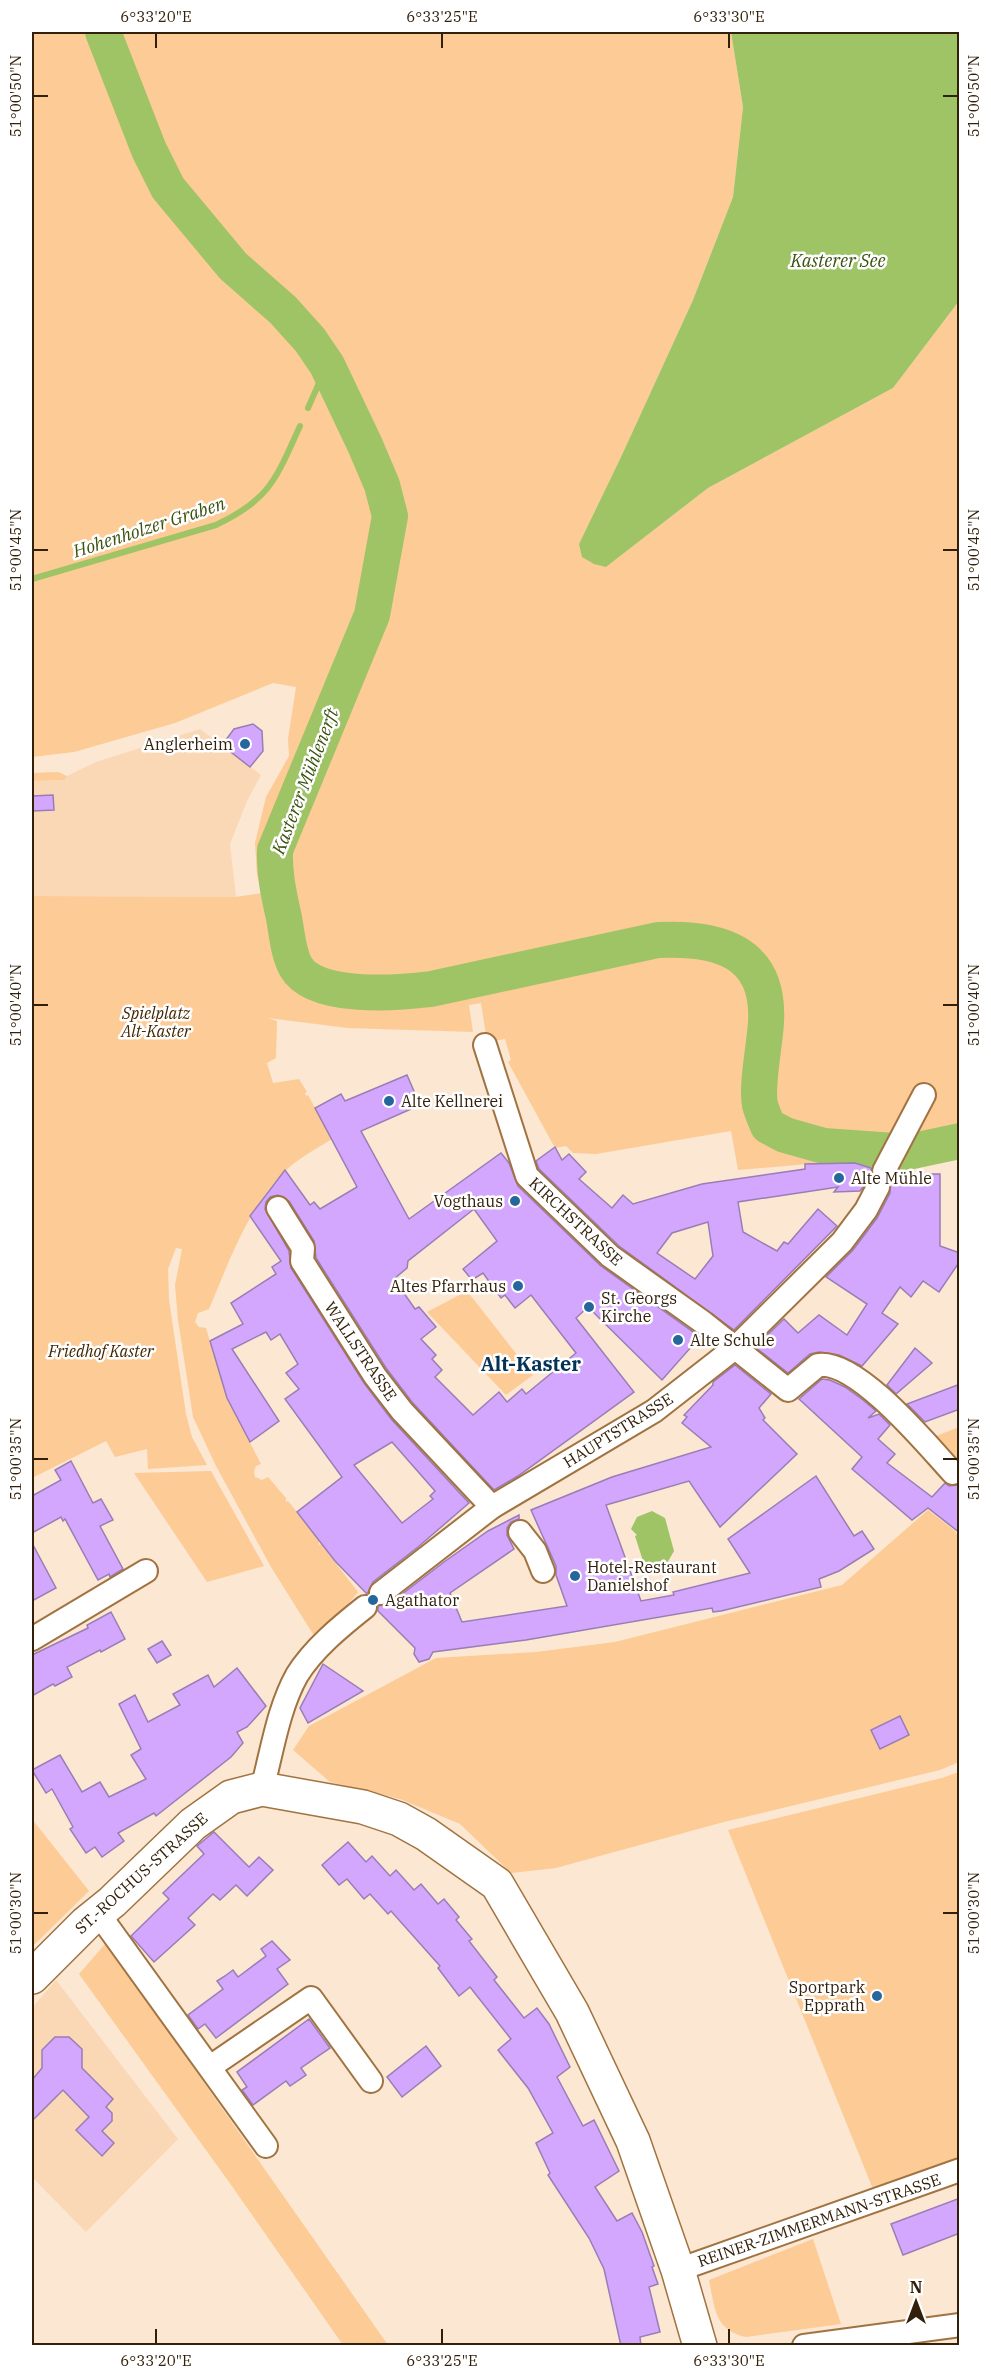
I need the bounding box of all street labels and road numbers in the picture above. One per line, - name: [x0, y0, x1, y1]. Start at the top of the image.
- street label: KIRCHSTRASSE: [525, 1172, 627, 1270]
- street label: WALLSTRASSE: [320, 1298, 402, 1404]
- street label: HAUPTSTRASSE: [559, 1388, 677, 1472]
- street label: ST.-ROCHUS-STRASSE: [70, 1808, 212, 1938]
- street label: REINER-ZIMMERMANN-STRASSE: [695, 2169, 943, 2271]

